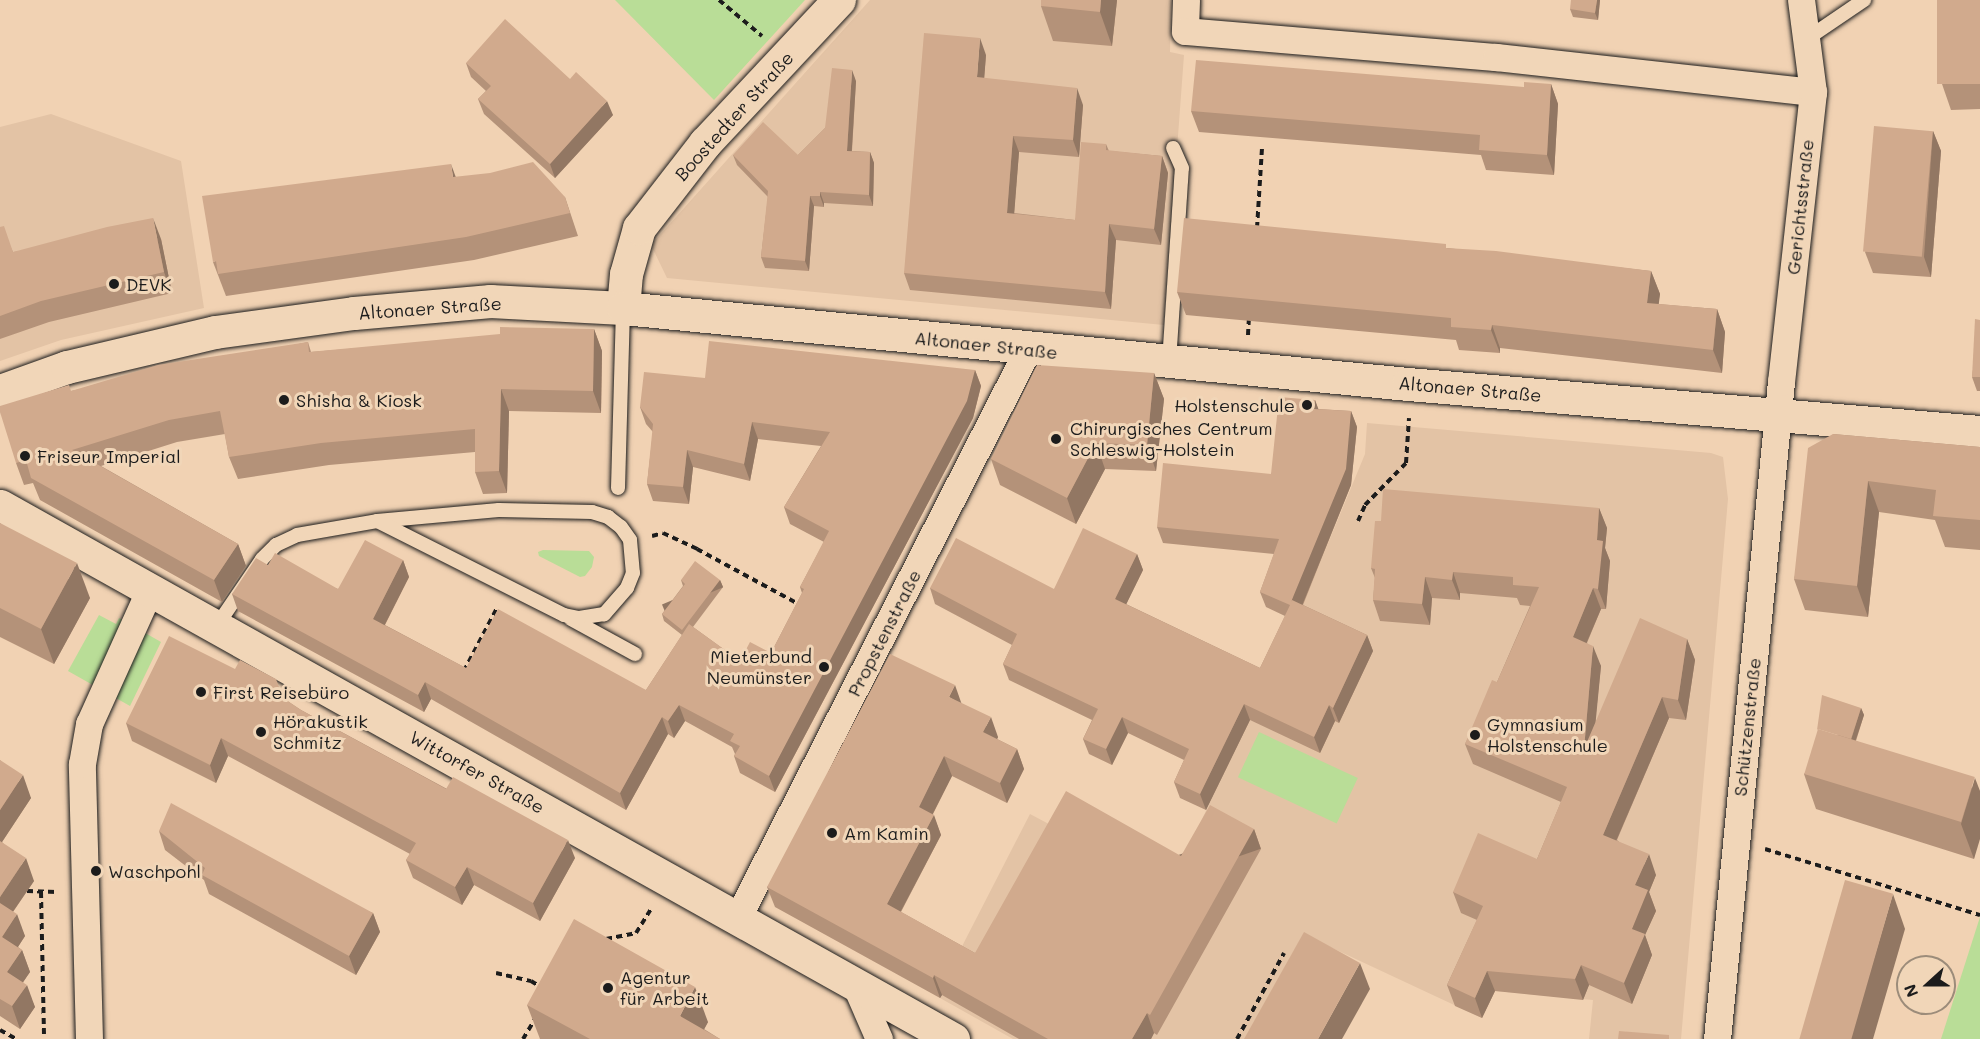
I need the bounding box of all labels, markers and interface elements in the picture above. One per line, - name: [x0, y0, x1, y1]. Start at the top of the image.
- street label: Boostedter Straße: [670, 47, 798, 185]
- street label: Gerichtsstraße: [1782, 138, 1818, 276]
- place label: DEVK: [126, 273, 171, 295]
- marker: DEVK: [107, 277, 121, 291]
- street label: Altonaer Straße: [358, 292, 502, 324]
- street label: Altonaer Straße: [913, 327, 1059, 363]
- street label: Altonaer Straße: [1398, 372, 1542, 406]
- place label: Shisha & Kiosk: [296, 389, 422, 411]
- marker: Shisha & Kiosk: [277, 393, 291, 407]
- place label: Holstenschule: [1174, 394, 1295, 416]
- marker: Holstenschule: [1300, 398, 1314, 412]
- place label: Chirurgisches Centrum Schleswig-Holstein: [1070, 418, 1273, 460]
- marker: Chirurgisches Centrum Schleswig-Holstein: [1047, 430, 1065, 448]
- place label: Friseur Imperial: [37, 445, 181, 467]
- marker: Friseur Imperial: [18, 449, 32, 463]
- street label: Propstenstraße: [843, 566, 925, 700]
- place label: Mieterbund Neumünster: [707, 646, 812, 688]
- street label: Schützenstraße: [1729, 657, 1765, 797]
- marker: Mieterbund Neumünster: [817, 660, 831, 674]
- place label: First Reisebüro: [213, 681, 349, 703]
- marker: First Reisebüro: [194, 685, 208, 699]
- place label: Hörakustik Schmitz: [273, 711, 368, 754]
- place label: Gymnasium Holstenschule: [1487, 714, 1608, 756]
- marker: Hörakustik Schmitz: [254, 725, 268, 739]
- street label: Wittorfer Straße: [406, 726, 548, 818]
- marker: Gymnasium Holstenschule: [1468, 728, 1482, 742]
- place label: Am Kamin: [844, 822, 929, 844]
- marker: Am Kamin: [825, 826, 839, 840]
- place label: Waschpohl: [108, 860, 201, 882]
- marker: Waschpohl: [89, 864, 103, 878]
- north arrow: [1896, 955, 1956, 1015]
- place label: Agentur für Arbeit: [620, 967, 709, 1010]
- marker: Agentur für Arbeit: [601, 981, 615, 995]
- text: N: [1899, 981, 1923, 1000]

